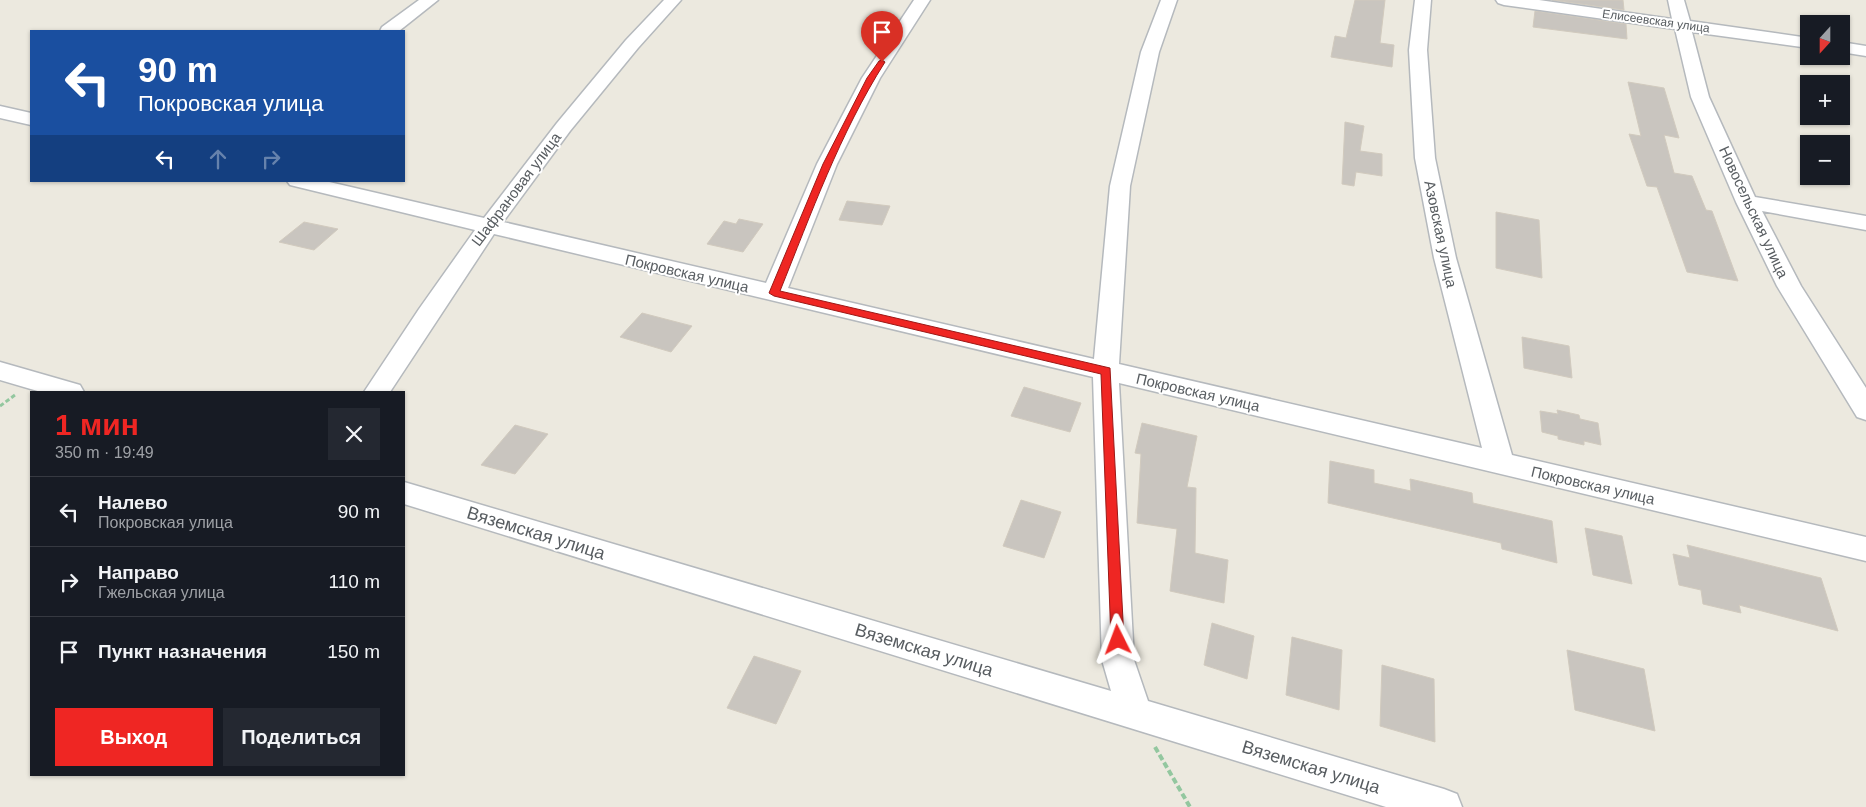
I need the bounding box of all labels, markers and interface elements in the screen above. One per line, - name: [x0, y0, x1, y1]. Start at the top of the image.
- street label: Елисеевская улица: [1601, 7, 1711, 36]
- pin: [861, 11, 903, 62]
- north arrow: [1800, 15, 1850, 65]
- map controls: [1800, 15, 1850, 185]
- icon: arrive: [868, 18, 896, 46]
- icon: left: [55, 50, 120, 115]
- text: 90 m: [138, 50, 218, 89]
- button: +: [1800, 75, 1850, 125]
- text: Покровская улица: [138, 91, 323, 116]
- street label: Шафрановая улица: [468, 128, 565, 249]
- button: −: [1800, 135, 1850, 185]
- street label: Новосельская улица: [1716, 143, 1792, 281]
- icon: left: [151, 145, 179, 173]
- icon: ahead: [204, 145, 232, 173]
- icon: right: [257, 145, 285, 173]
- street label: Азовская улица: [1421, 179, 1461, 290]
- street label: Покровская улица: [623, 250, 751, 296]
- street label: Покровская улица: [1134, 369, 1262, 415]
- text: 1 мин: [55, 408, 139, 441]
- button: close: [328, 408, 380, 460]
- text: 350 m · 19:49: [55, 444, 154, 461]
- street label: Покровская улица: [1529, 462, 1657, 508]
- text: Налево: [98, 492, 168, 513]
- icon: left: [55, 498, 83, 526]
- text: 90 m: [338, 501, 380, 522]
- street label: Вяземская улица: [464, 502, 608, 564]
- text: Покровская улица: [98, 514, 233, 531]
- text: Направо: [98, 562, 179, 583]
- icon: right: [55, 568, 83, 596]
- text: 110 m: [329, 571, 380, 592]
- text: Гжельская улица: [98, 584, 225, 601]
- position arrow: [1091, 613, 1143, 665]
- street label: Вяземская улица: [852, 619, 996, 681]
- icon: arrive: [55, 638, 83, 666]
- text: Пункт назначения: [98, 641, 267, 662]
- text: 150 m: [327, 641, 380, 662]
- button: Выход: [55, 708, 213, 766]
- button: Поделиться: [223, 708, 380, 766]
- street label: Вяземская улица: [1239, 736, 1383, 798]

